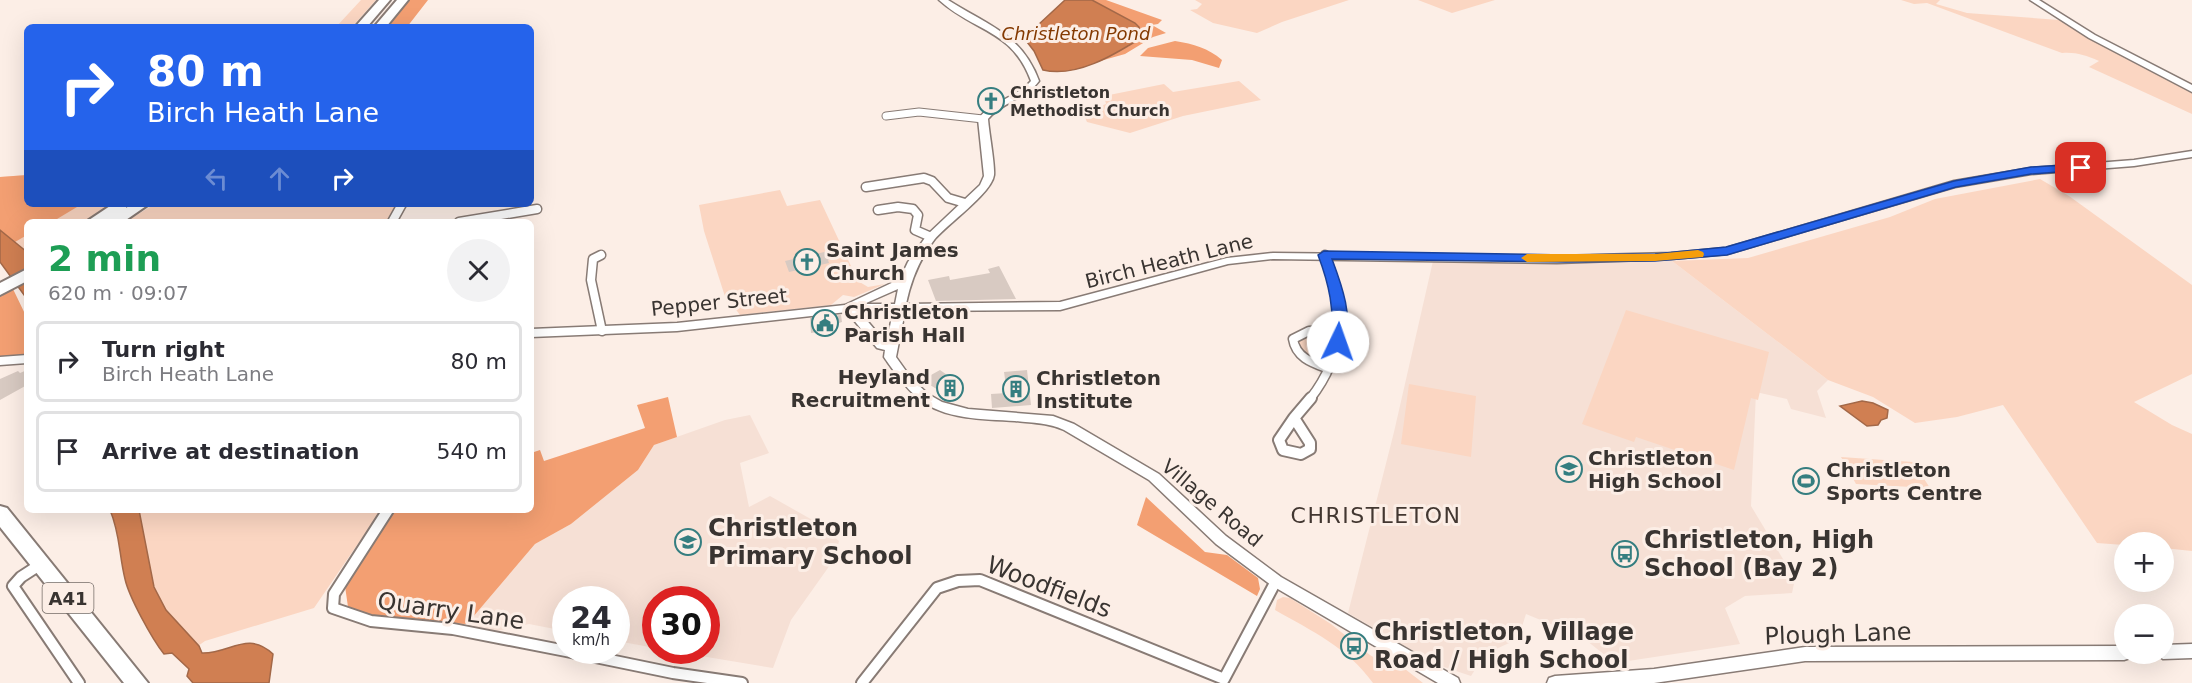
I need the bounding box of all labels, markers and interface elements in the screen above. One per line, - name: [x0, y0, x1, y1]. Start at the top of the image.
- water label: Christleton Pond: [1002, 23, 1151, 44]
- text: 80 m: [147, 47, 264, 96]
- icon: right: [48, 48, 126, 126]
- place label: Christleton Methodist Church: [1010, 83, 1170, 120]
- church icon: Christleton Methodist Church: [976, 86, 1006, 116]
- text: Birch Heath Lane: [147, 97, 379, 128]
- pin: [2055, 142, 2106, 193]
- icon: arrive: [2064, 151, 2097, 184]
- icon: left: [200, 162, 233, 195]
- icon: ahead: [263, 162, 296, 195]
- icon: right: [326, 162, 359, 195]
- street label: Birch Heath Lane: [1083, 229, 1255, 293]
- text: 2 min: [48, 238, 161, 279]
- place label: Saint James Church: [826, 238, 959, 285]
- button: close: [447, 239, 510, 302]
- church icon: Saint James Church: [792, 247, 822, 277]
- text: 620 m · 09:07: [48, 281, 189, 305]
- street label: Pepper Street: [650, 283, 788, 321]
- place label: Christleton Parish Hall: [844, 300, 969, 347]
- public building icon: Christleton Parish Hall: [810, 308, 840, 338]
- position arrow: [1306, 310, 1370, 374]
- text: Turn right: [102, 337, 225, 362]
- icon: right: [51, 345, 84, 378]
- text: 80 m: [451, 349, 507, 374]
- text: Birch Heath Lane: [102, 362, 274, 386]
- place label: Heyland Recruitment: [790, 365, 930, 412]
- place label: Christleton Institute: [1036, 366, 1161, 413]
- building icon: Heyland Recruitment: [935, 373, 965, 403]
- building icon: Christleton Institute: [1001, 374, 1031, 404]
- icon: arrive: [51, 435, 84, 468]
- text: Arrive at destination: [102, 439, 359, 464]
- text: 540 m: [437, 439, 507, 464]
- place label: Christleton High School: [1588, 446, 1722, 493]
- street label: Village Road: [1157, 454, 1267, 552]
- school or university icon: Christleton High School: [1554, 454, 1584, 484]
- place label: Christleton Sports Centre: [1826, 458, 1982, 505]
- sports icon: Christleton Sports Centre: [1791, 466, 1821, 496]
- district label: CHRISTLETON: [1291, 503, 1461, 528]
- place label: Christleton Primary School: [708, 514, 913, 570]
- place label: Christleton, High School (Bay 2): [1644, 526, 1874, 582]
- school or university icon: Christleton Primary School: [673, 527, 703, 557]
- map controls: [2114, 532, 2174, 664]
- button: +: [2114, 532, 2174, 592]
- bus stop icon: Christleton, High School (Bay 2): [1610, 539, 1640, 569]
- street label: Woodfields: [983, 550, 1115, 624]
- road number: A41: [42, 583, 94, 613]
- speed limit sign: 30: [642, 586, 720, 664]
- street label: Quarry Lane: [376, 587, 526, 635]
- text: 24: [570, 600, 612, 635]
- button: −: [2114, 604, 2174, 664]
- street label: Plough Lane: [1764, 617, 1912, 651]
- place label: Christleton, Village Road / High School: [1374, 618, 1634, 674]
- text: km/h: [572, 631, 610, 649]
- bus stop icon: Christleton, Village Road / High School: [1339, 631, 1369, 661]

